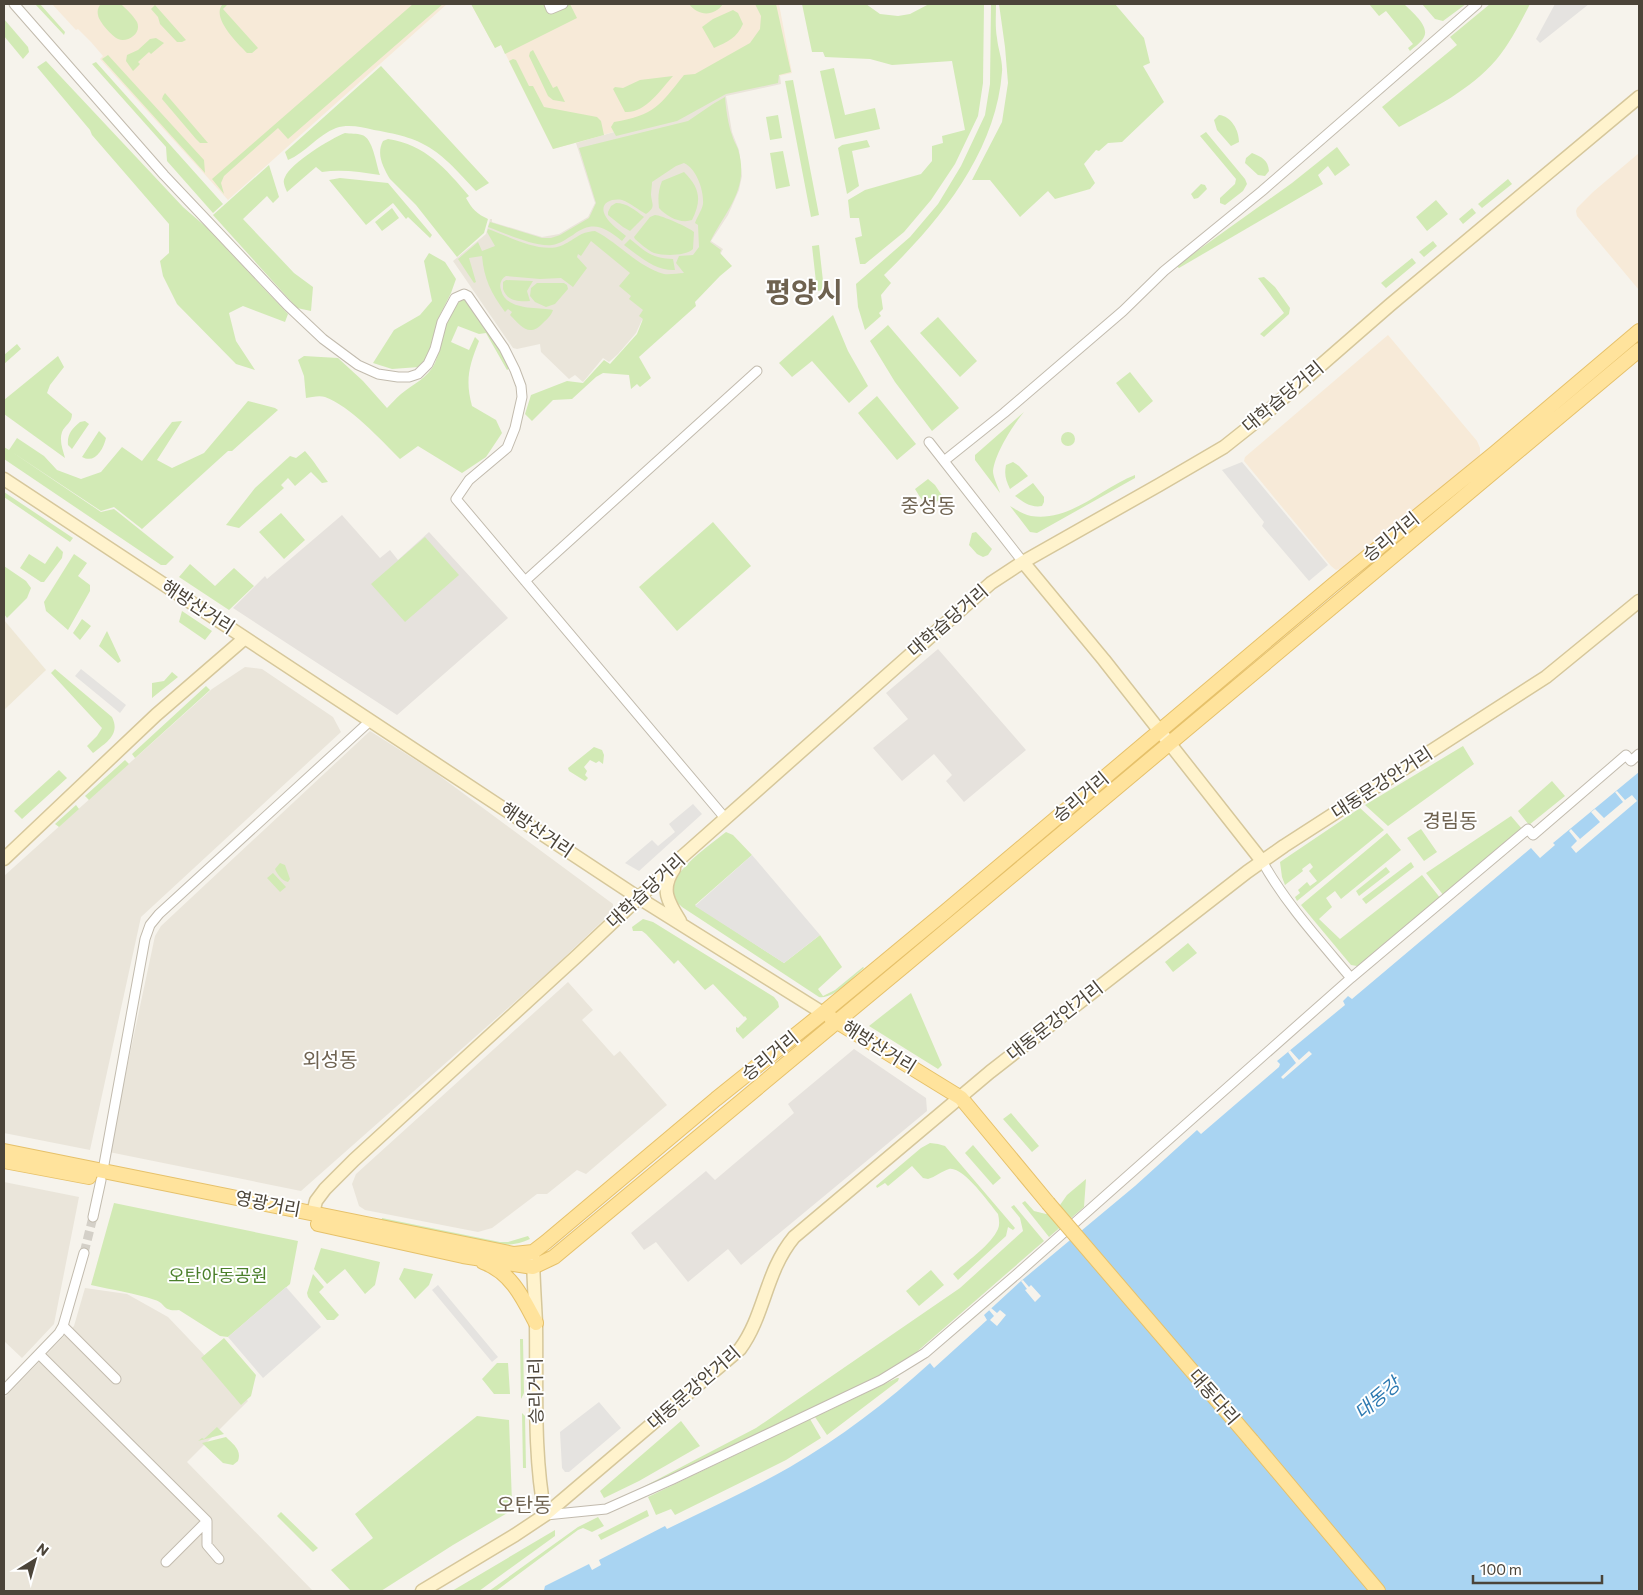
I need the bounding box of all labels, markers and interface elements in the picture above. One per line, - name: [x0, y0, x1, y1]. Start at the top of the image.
- district label: 평양시: [765, 274, 843, 308]
- street label: 대학습당거리: [1237, 356, 1327, 437]
- district label: 중성동: [900, 493, 956, 517]
- street label: 승리거리: [1358, 507, 1423, 566]
- street label: 해방산거리: [158, 574, 239, 638]
- street label: 대학습당거리: [903, 579, 992, 661]
- street label: 대동문강안거리: [1327, 741, 1436, 823]
- street label: 승리거리: [1048, 767, 1113, 826]
- street label: 해방산거리: [497, 797, 578, 861]
- district label: 경림동: [1422, 808, 1478, 832]
- street label: 대학습당거리: [601, 848, 689, 932]
- street label: 대동문강안거리: [1002, 976, 1107, 1065]
- street label: 해방산거리: [839, 1015, 920, 1077]
- street label: 승리거리: [737, 1026, 802, 1085]
- district label: 외성동: [302, 1047, 358, 1071]
- street label: 영광거리: [234, 1186, 303, 1220]
- park label: 오탄아동공원: [168, 1264, 268, 1286]
- street label: 대동문강안거리: [642, 1341, 744, 1434]
- street label: 승리거리: [523, 1358, 547, 1424]
- street label: 대동다리: [1185, 1364, 1245, 1429]
- water label: 대동강: [1349, 1370, 1406, 1423]
- district label: 오탄동: [496, 1492, 552, 1516]
- north arrow: [10, 1535, 60, 1585]
- text: N: [34, 1539, 52, 1559]
- scale bar: [1473, 1552, 1602, 1584]
- text: 100 m: [1480, 1560, 1522, 1578]

